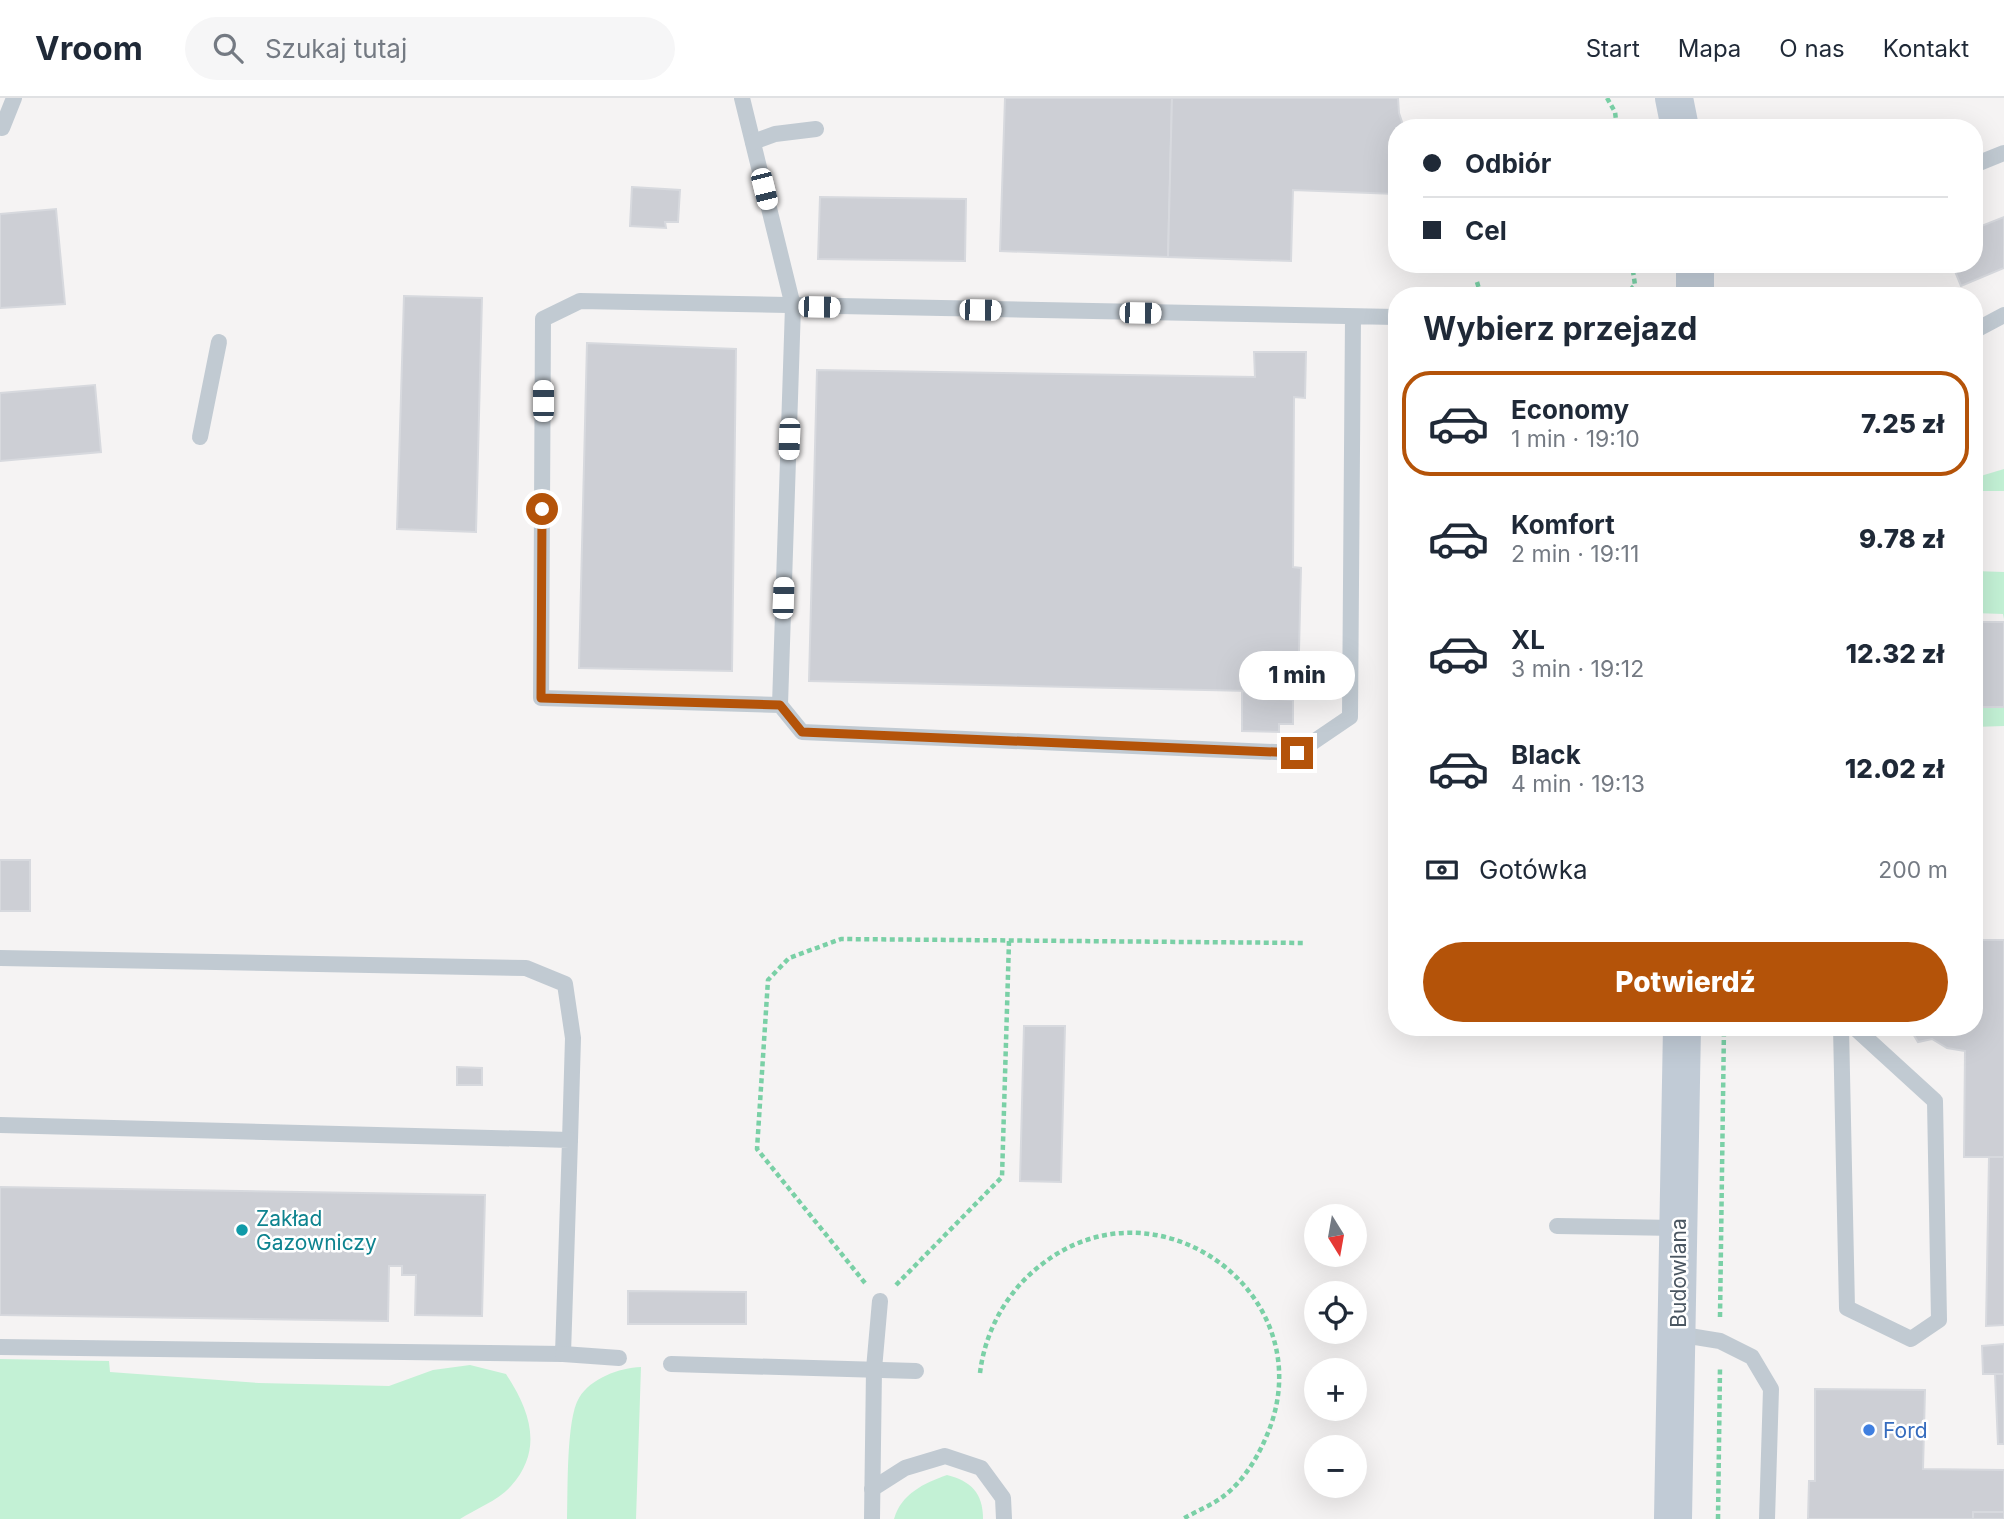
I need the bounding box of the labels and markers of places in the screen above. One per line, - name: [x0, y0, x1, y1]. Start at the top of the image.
- place label: Zakład Gazowniczy: [256, 1206, 377, 1255]
- marker: Zakład Gazowniczy: [234, 1222, 250, 1238]
- place label: Ford: [1883, 1418, 1928, 1443]
- marker: Ford: [1861, 1422, 1877, 1438]

